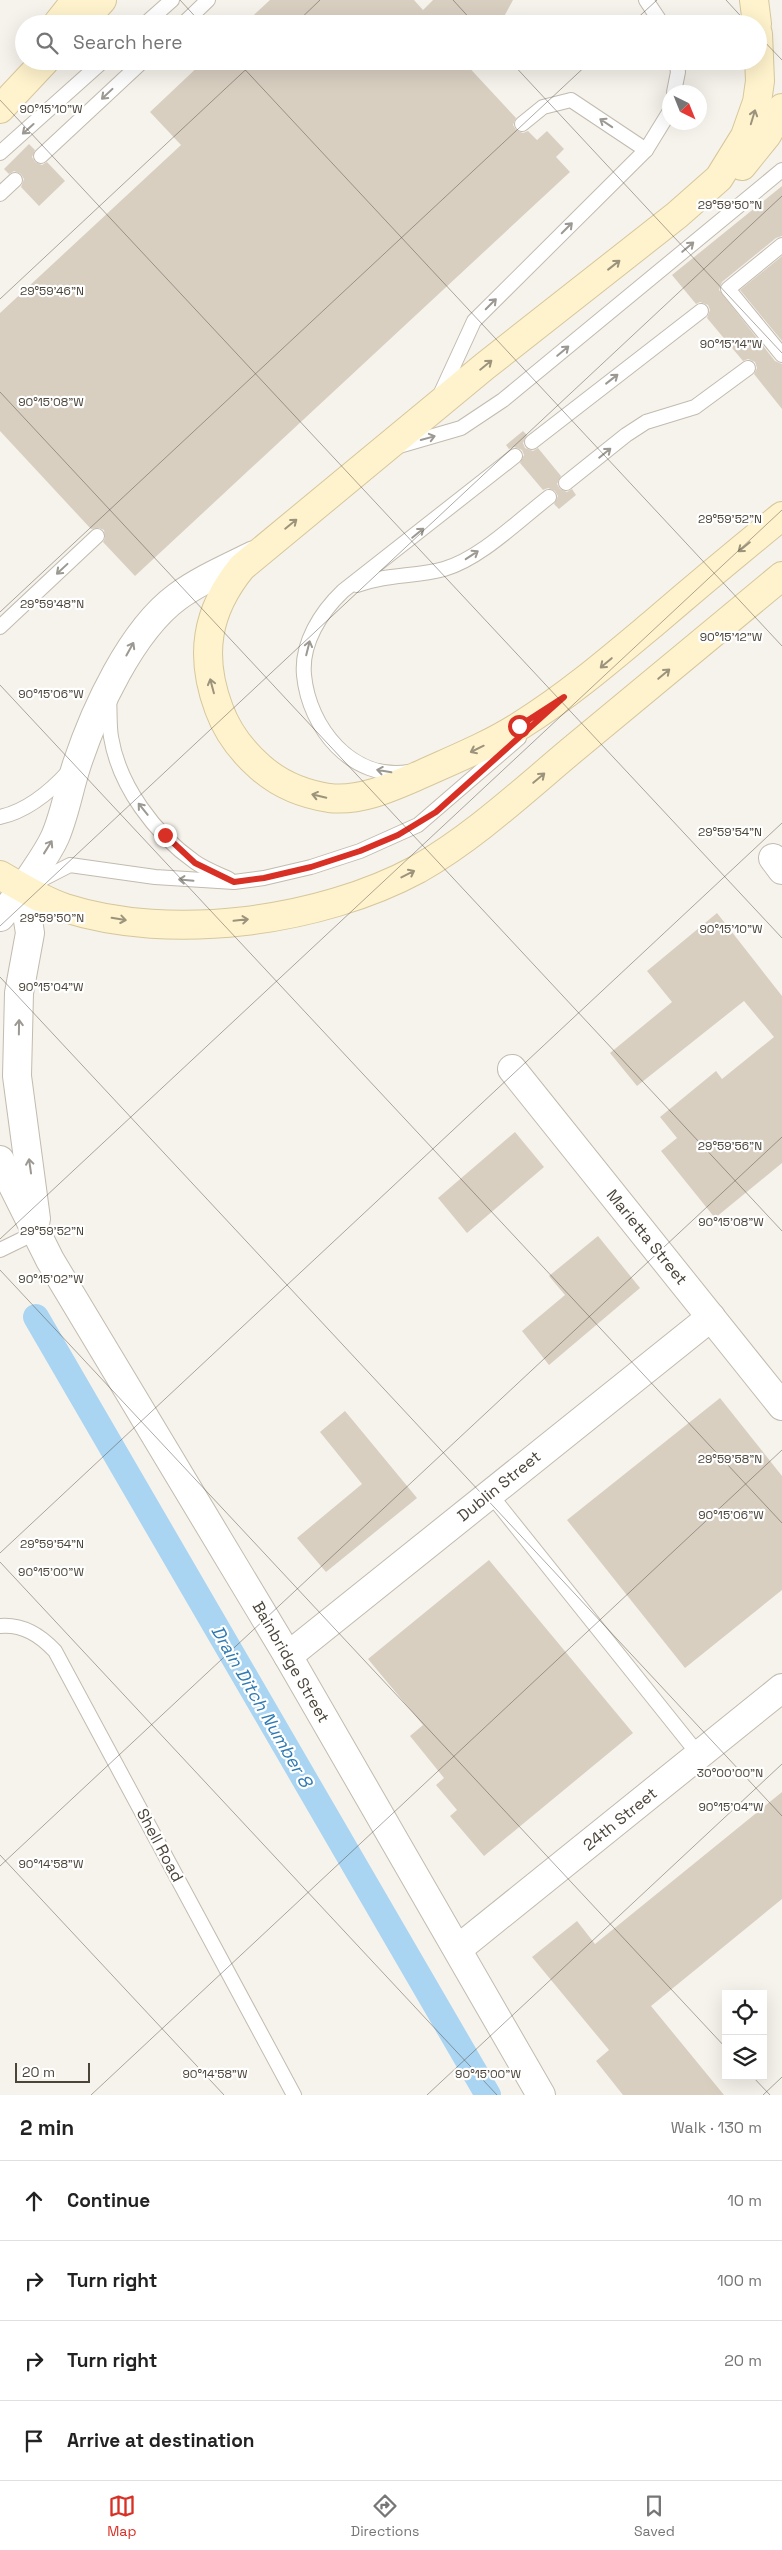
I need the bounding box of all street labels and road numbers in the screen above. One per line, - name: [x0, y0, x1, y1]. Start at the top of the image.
- street label: Marietta Street: [602, 1185, 692, 1289]
- street label: Dublin Street: [453, 1446, 545, 1526]
- street label: Bainbridge Street: [248, 1598, 334, 1726]
- street label: 24th Street: [579, 1783, 661, 1855]
- street label: Shell Road: [132, 1805, 188, 1885]

